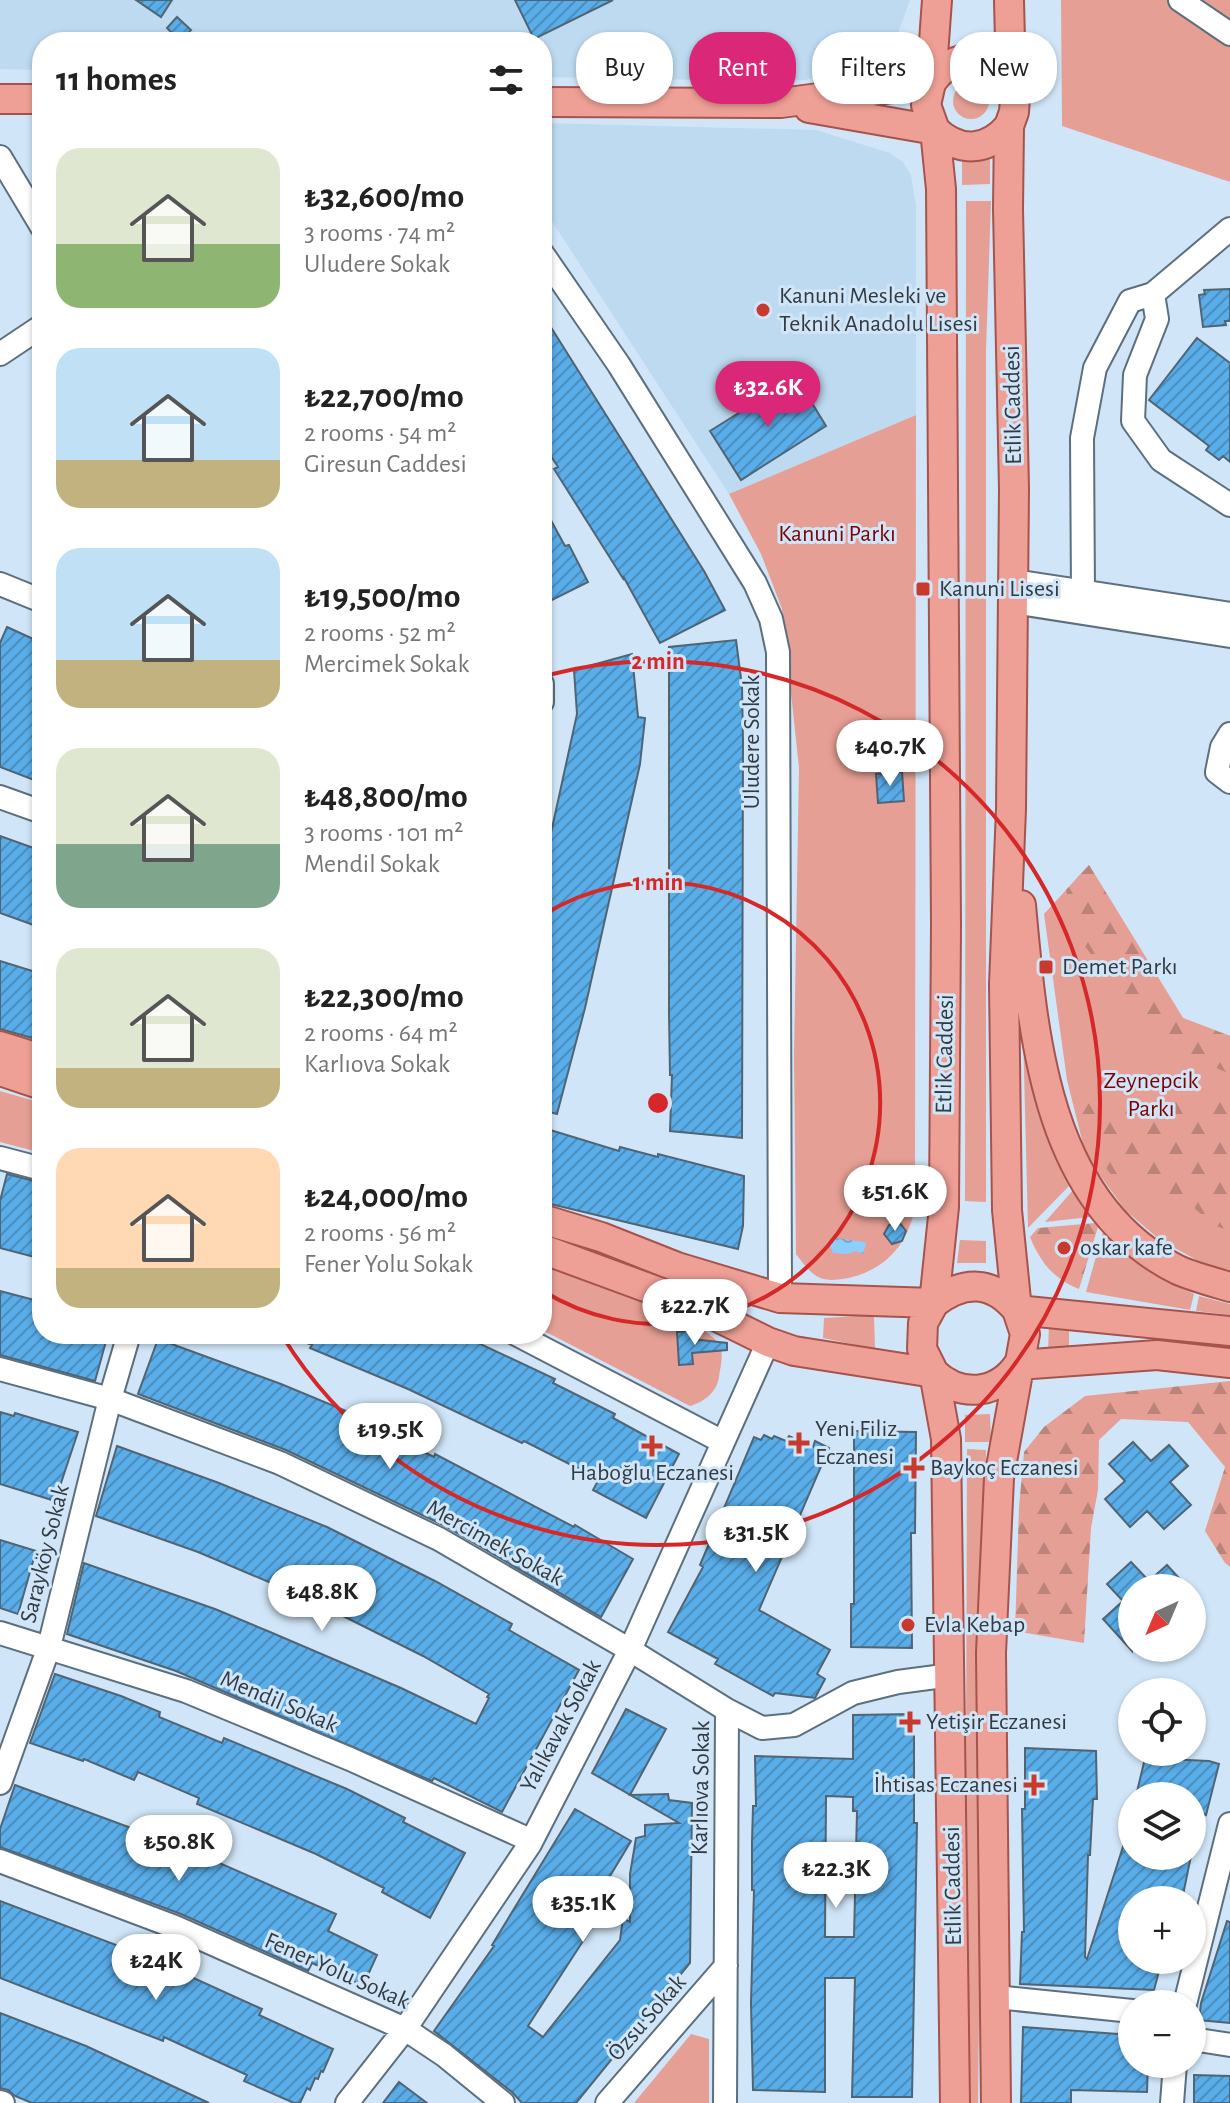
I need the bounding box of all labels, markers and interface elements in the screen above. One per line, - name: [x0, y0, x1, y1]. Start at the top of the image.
- chip: Buy: [576, 32, 673, 104]
- chip: Rent: [689, 32, 796, 104]
- chip: Filters: [812, 32, 934, 104]
- chip: New: [950, 32, 1057, 104]
- icon: filters: [484, 58, 528, 102]
- text: 11 homes: [56, 63, 177, 97]
- icon: home: [120, 180, 216, 276]
- text: ₺32,600/mo: [304, 180, 464, 214]
- text: 3 rooms · 74 m²: [304, 220, 455, 246]
- text: Uludere Sokak: [304, 251, 450, 277]
- place label: Kanuni Mesleki ve Teknik Anadolu Lisesi: [779, 284, 978, 336]
- marker: Kanuni Mesleki ve Teknik Anadolu Lisesi: [754, 301, 772, 319]
- street label: Etlik Caddesi: [1000, 345, 1026, 465]
- pin: ₺32.6K: [703, 361, 833, 429]
- text: ₺32.6K: [733, 374, 803, 400]
- icon: home: [120, 380, 216, 476]
- text: ₺22,700/mo: [304, 380, 464, 414]
- text: 2 rooms · 54 m²: [304, 420, 456, 446]
- text: Giresun Caddesi: [304, 451, 467, 477]
- park label: Kanuni Parkı: [778, 522, 896, 546]
- place label: Kanuni Lisesi: [939, 577, 1060, 601]
- icon: home: [120, 580, 216, 676]
- text: ₺19,500/mo: [304, 580, 460, 614]
- marker: Kanuni Lisesi: [914, 580, 932, 598]
- text: 2 rooms · 52 m²: [304, 620, 456, 646]
- text: 2 min: [631, 650, 685, 674]
- text: Mercimek Sokak: [304, 651, 469, 677]
- street label: Uludere Sokak: [740, 675, 764, 809]
- pin: ₺40.7K: [825, 720, 955, 788]
- text: ₺40.7K: [854, 733, 926, 759]
- icon: home: [120, 780, 216, 876]
- text: ₺48,800/mo: [304, 780, 468, 814]
- text: 3 rooms · 101 m²: [304, 820, 463, 846]
- text: Mendil Sokak: [304, 851, 440, 877]
- text: 1 min: [633, 871, 683, 895]
- place label: Demet Parkı: [1062, 955, 1178, 979]
- marker: Demet Parkı: [1037, 958, 1055, 976]
- icon: home: [120, 980, 216, 1076]
- text: ₺22,300/mo: [304, 980, 464, 1014]
- street label: Etlik Caddesi: [932, 994, 958, 1114]
- text: 2 rooms · 64 m²: [304, 1020, 458, 1046]
- text: Karlıova Sokak: [304, 1051, 450, 1077]
- park label: Zeynepcik Parkı: [1104, 1069, 1199, 1121]
- centre of rings: [644, 1089, 672, 1117]
- pin: ₺51.6K: [830, 1165, 960, 1233]
- text: ₺51.6K: [862, 1178, 928, 1204]
- icon: home: [120, 1180, 216, 1276]
- text: ₺24,000/mo: [304, 1180, 468, 1214]
- text: 2 rooms · 56 m²: [304, 1220, 456, 1246]
- place label: oskar kafe: [1080, 1236, 1173, 1260]
- marker: oskar kafe: [1055, 1239, 1073, 1257]
- text: Fener Yolu Sokak: [304, 1251, 473, 1277]
- pin: ₺22.7K: [630, 1279, 760, 1347]
- text: ₺22.7K: [660, 1292, 730, 1318]
- pin: ₺19.5K: [325, 1403, 455, 1471]
- text: ₺19.5K: [357, 1416, 423, 1442]
- place label: Yeni Filiz Eczanesi: [815, 1417, 897, 1469]
- marker: Yeni Filiz Eczanesi: [790, 1434, 808, 1452]
- marker: Haboğlu Eczanesi: [643, 1437, 661, 1455]
- place label: Baykoç Eczanesi: [930, 1456, 1079, 1480]
- marker: Baykoç Eczanesi: [905, 1459, 923, 1477]
- place label: Haboğlu Eczanesi: [570, 1461, 734, 1485]
- street label: Sarayköy Sokak: [16, 1482, 74, 1626]
- street label: Mercimek Sokak: [422, 1496, 568, 1591]
- pin: ₺31.5K: [691, 1506, 821, 1574]
- text: ₺31.5K: [723, 1519, 789, 1545]
- pin: ₺48.8K: [257, 1565, 387, 1633]
- north arrow: [1118, 1574, 1206, 1662]
- map controls: [1118, 1574, 1206, 2078]
- text: ₺48.8K: [286, 1578, 358, 1604]
- place label: Evla Kebap: [924, 1613, 1025, 1637]
- marker: Evla Kebap: [899, 1616, 917, 1634]
- street label: Yalıkavak Sokak: [516, 1656, 606, 1796]
- street label: Mendil Sokak: [217, 1666, 341, 1738]
- button: locate: [1118, 1678, 1206, 1766]
- place label: Yetişir Eczanesi: [926, 1710, 1067, 1734]
- marker: Yetişir Eczanesi: [901, 1713, 919, 1731]
- street label: Karlıova Sokak: [688, 1720, 714, 1856]
- place label: İhtisas Eczanesi: [874, 1772, 1018, 1797]
- marker: İhtisas Eczanesi: [1025, 1776, 1043, 1794]
- button: layers: [1118, 1782, 1206, 1870]
- pin: ₺50.8K: [114, 1815, 244, 1883]
- street label: Etlik Caddesi: [940, 1826, 966, 1946]
- text: ₺50.8K: [144, 1828, 214, 1854]
- pin: ₺22.3K: [771, 1842, 901, 1910]
- text: ₺22.3K: [801, 1855, 871, 1881]
- pin: ₺35.1K: [518, 1876, 648, 1944]
- button: +: [1118, 1886, 1206, 1974]
- text: ₺35.1K: [550, 1889, 616, 1915]
- street label: Fener Yolu Sokak: [261, 1928, 413, 2014]
- pin: ₺24K: [109, 1934, 203, 2002]
- text: ₺24K: [130, 1947, 182, 1973]
- street label: Özsu Sokak: [603, 1970, 691, 2066]
- button: −: [1118, 1990, 1206, 2078]

